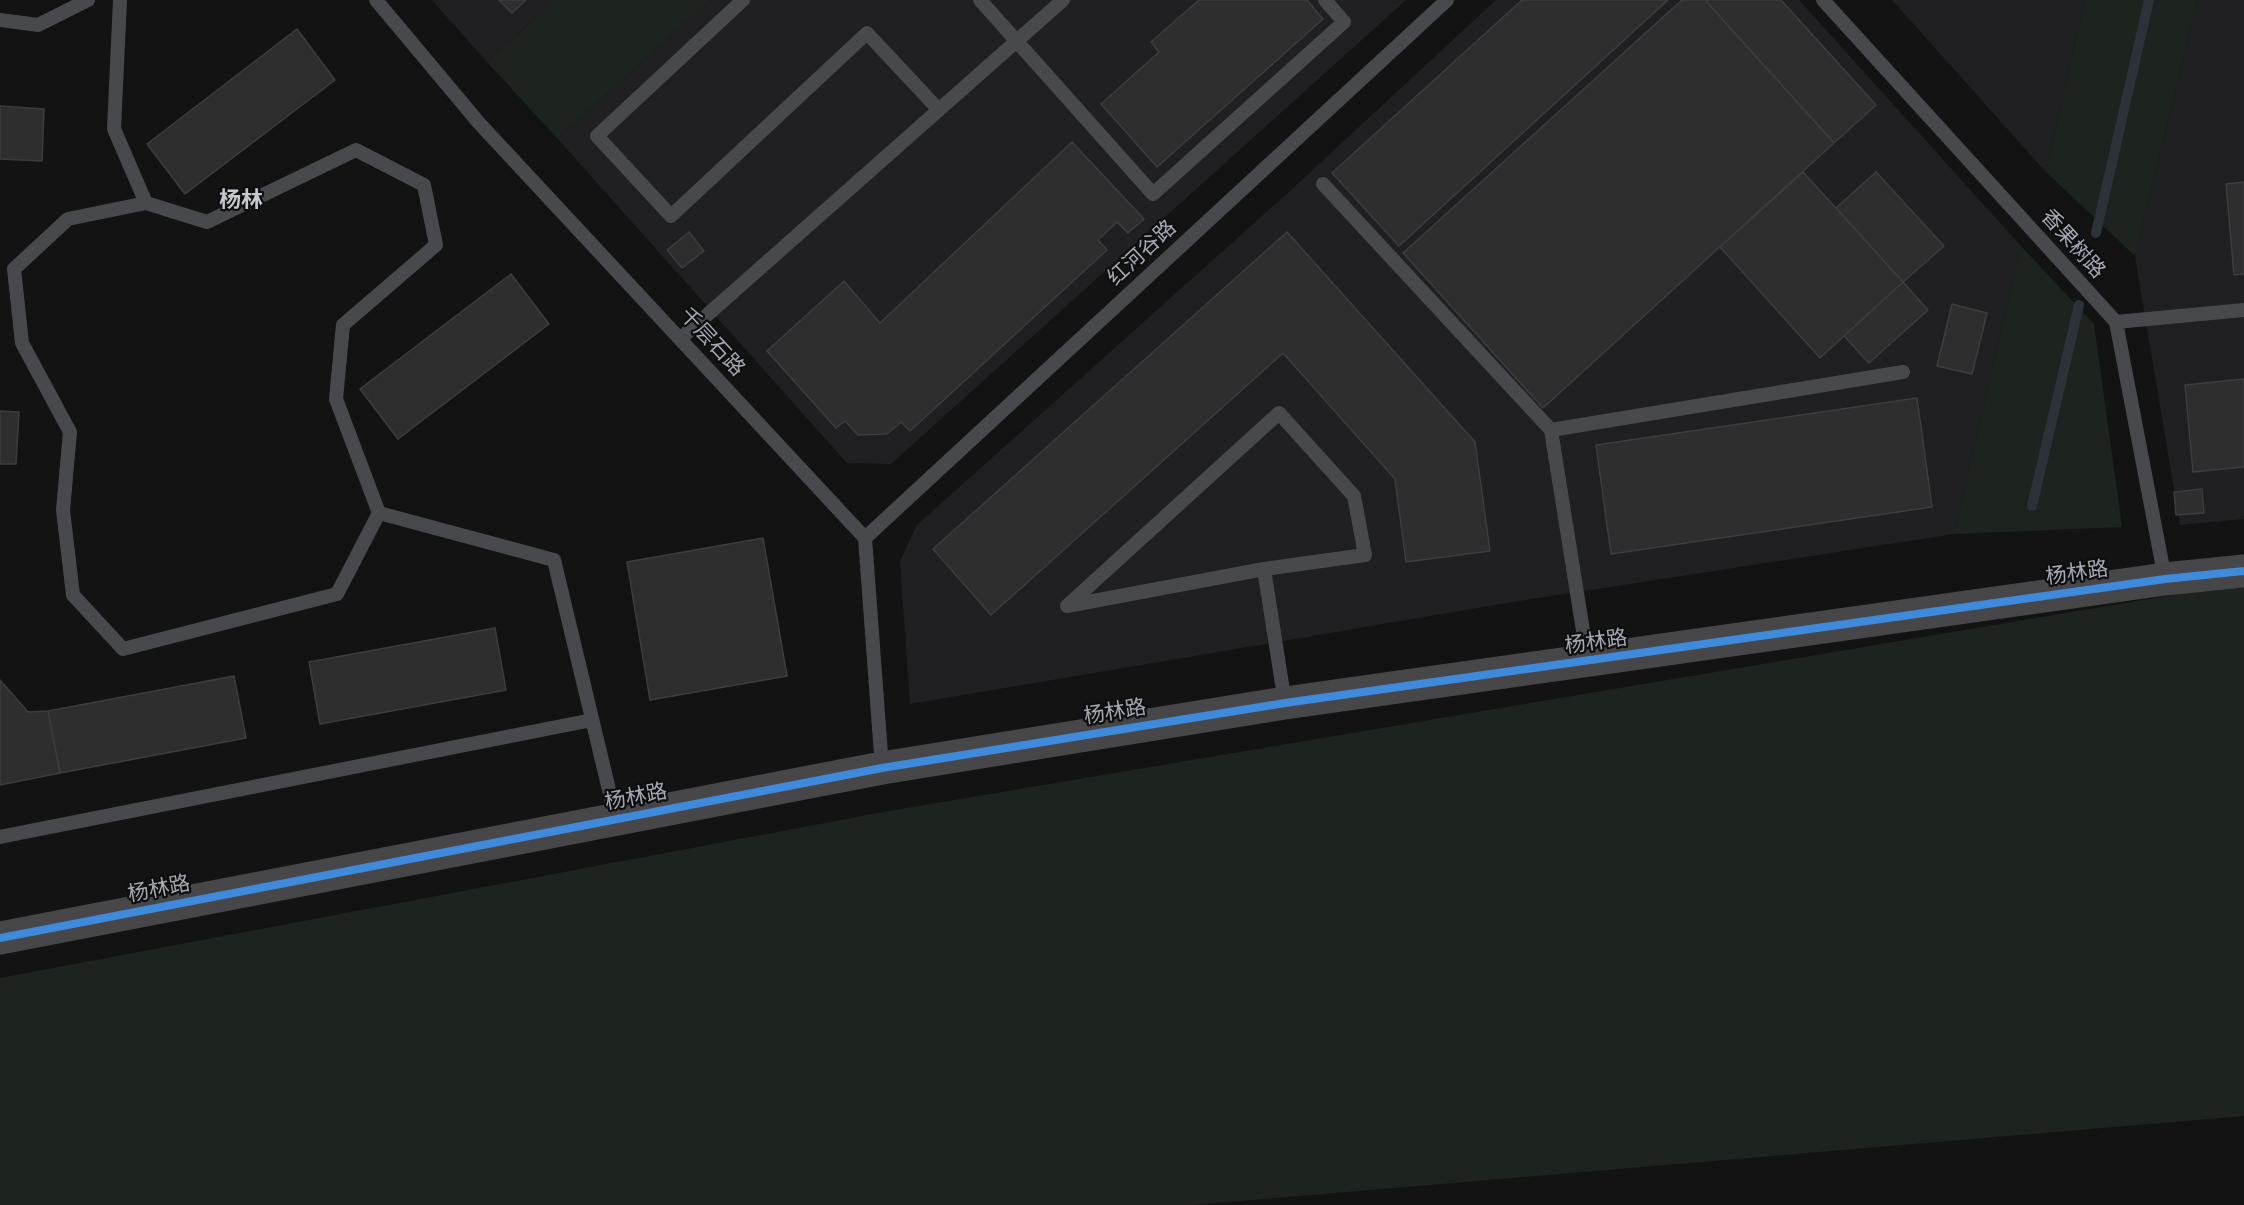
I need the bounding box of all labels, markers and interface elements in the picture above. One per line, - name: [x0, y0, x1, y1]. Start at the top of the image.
- district label: 杨林: [219, 187, 263, 213]
- street label: 香果树路: [2036, 204, 2110, 284]
- street label: 红河谷路: [1103, 215, 1181, 291]
- street label: 千层石路: [674, 303, 750, 381]
- street label: 杨林路: [2044, 556, 2110, 590]
- street label: 杨林路: [1563, 625, 1629, 659]
- street label: 杨林路: [1082, 695, 1148, 729]
- street label: 杨林路: [603, 779, 669, 815]
- street label: 杨林路: [126, 871, 192, 907]

